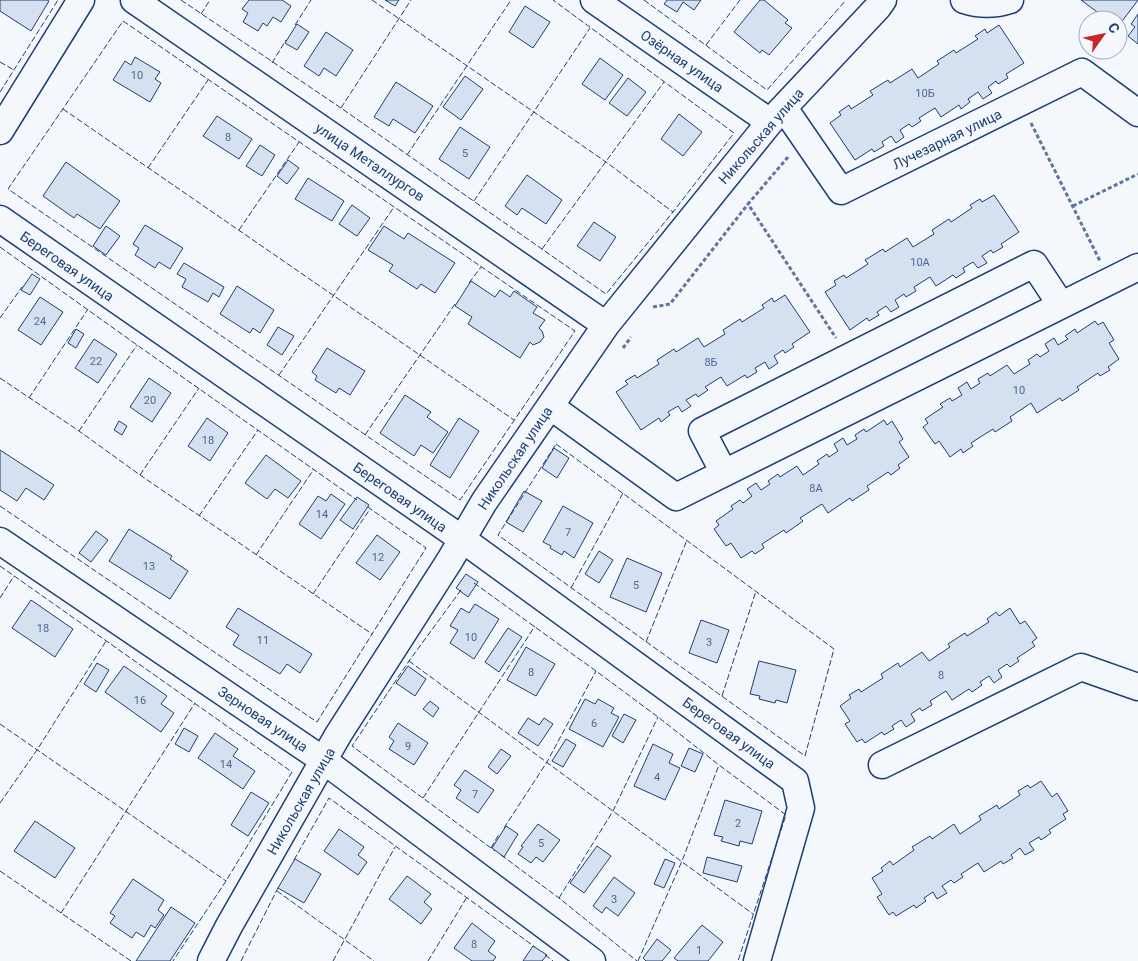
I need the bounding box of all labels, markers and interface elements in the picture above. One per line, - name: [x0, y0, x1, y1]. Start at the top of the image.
- north arrow: [1078, 10, 1128, 60]
- text: С: [1105, 20, 1123, 36]
- street label: Озёрная улица: [638, 27, 726, 95]
- house number: 10: [131, 69, 143, 82]
- street label: Никольская улица: [715, 85, 807, 187]
- house number: 10Б: [915, 87, 935, 100]
- street label: Лучезарная улица: [890, 106, 1004, 172]
- street label: улица Металлургов: [312, 120, 428, 204]
- house number: 8: [225, 131, 231, 144]
- house number: 5: [462, 147, 468, 160]
- street label: Береговая улица: [17, 228, 117, 304]
- house number: 10А: [910, 256, 931, 269]
- house number: 24: [34, 315, 46, 328]
- house number: 22: [90, 355, 102, 368]
- house number: 8Б: [704, 356, 718, 369]
- house number: 10: [1013, 384, 1025, 397]
- house number: 20: [144, 394, 156, 407]
- street label: Никольская улица: [474, 403, 556, 513]
- house number: 18: [202, 434, 214, 447]
- street label: Береговая улица: [350, 459, 450, 535]
- house number: 8А: [809, 482, 824, 495]
- house number: 14: [316, 508, 328, 521]
- house number: 7: [565, 526, 571, 539]
- house number: 12: [372, 551, 384, 564]
- house number: 13: [143, 560, 155, 573]
- house number: 5: [633, 579, 639, 592]
- house number: 18: [37, 622, 49, 635]
- house number: 10: [465, 631, 477, 644]
- house number: 11: [257, 634, 269, 647]
- house number: 3: [706, 636, 712, 649]
- house number: 8: [528, 666, 534, 679]
- house number: 8: [938, 669, 944, 682]
- street label: Зерновая улица: [215, 683, 311, 755]
- house number: 16: [134, 694, 146, 707]
- street label: Береговая улица: [680, 694, 778, 772]
- house number: 6: [591, 717, 597, 730]
- house number: 9: [405, 740, 411, 753]
- street label: Никольская улица: [264, 745, 338, 857]
- house number: 14: [220, 758, 232, 771]
- house number: 4: [654, 771, 660, 784]
- house number: 7: [472, 788, 478, 801]
- house number: 2: [735, 817, 741, 830]
- house number: 5: [538, 837, 544, 850]
- house number: 3: [611, 893, 617, 906]
- house number: 8: [471, 938, 477, 951]
- house number: 1: [696, 944, 702, 957]

